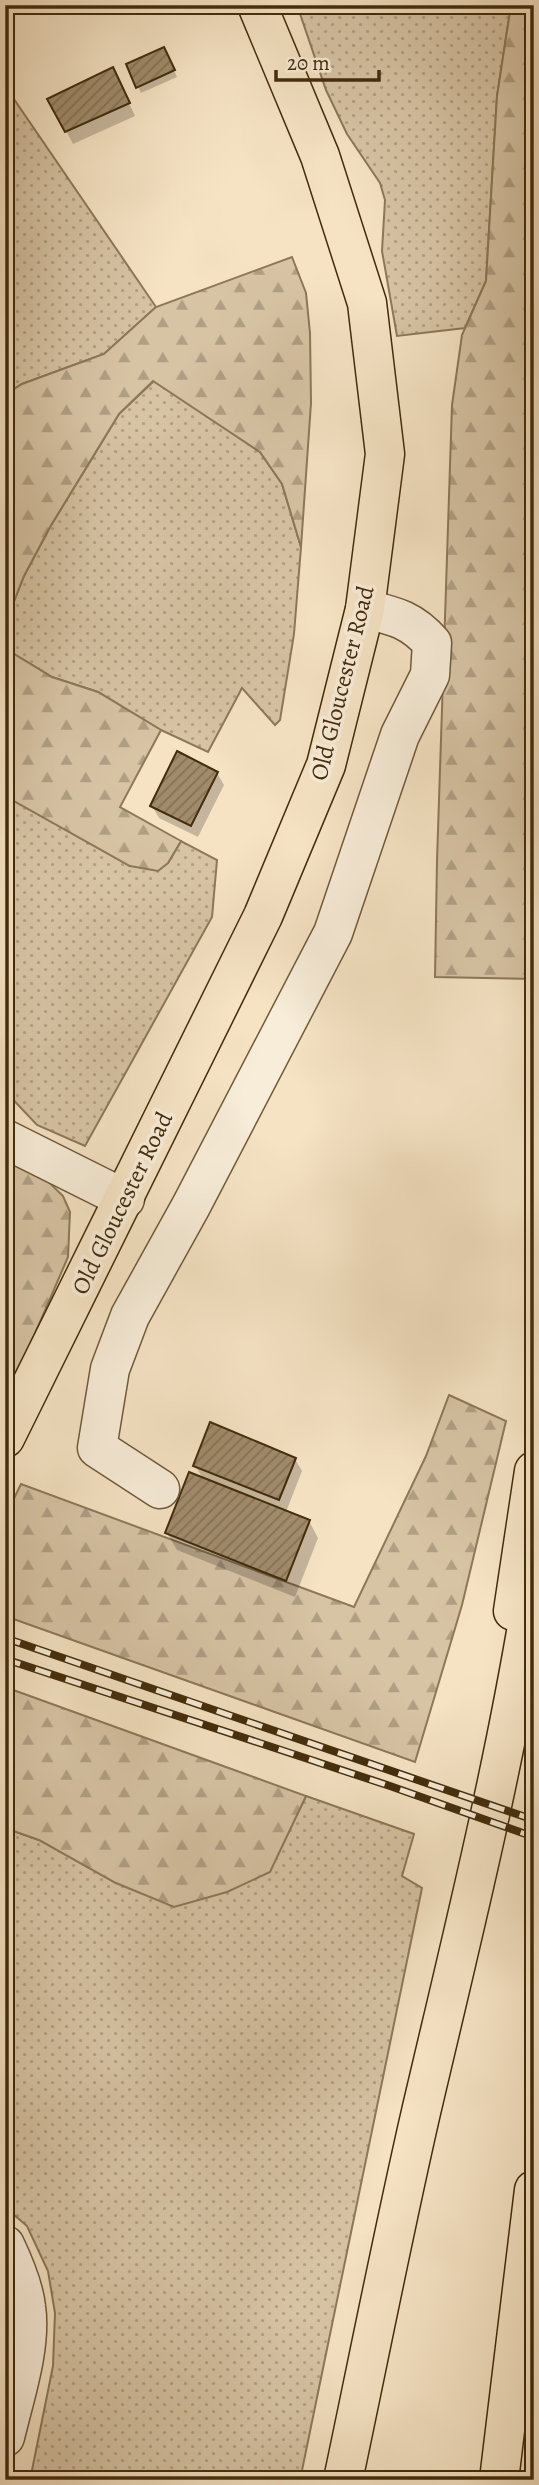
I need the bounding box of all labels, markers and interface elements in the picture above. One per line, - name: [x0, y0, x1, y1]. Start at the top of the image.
- scale bar: [276, 38, 380, 82]
- text: 20 m: [287, 49, 330, 77]
- street label: Old Gloucester Road: [302, 582, 382, 784]
- street label: Old Gloucester Road: [64, 1106, 180, 1300]

